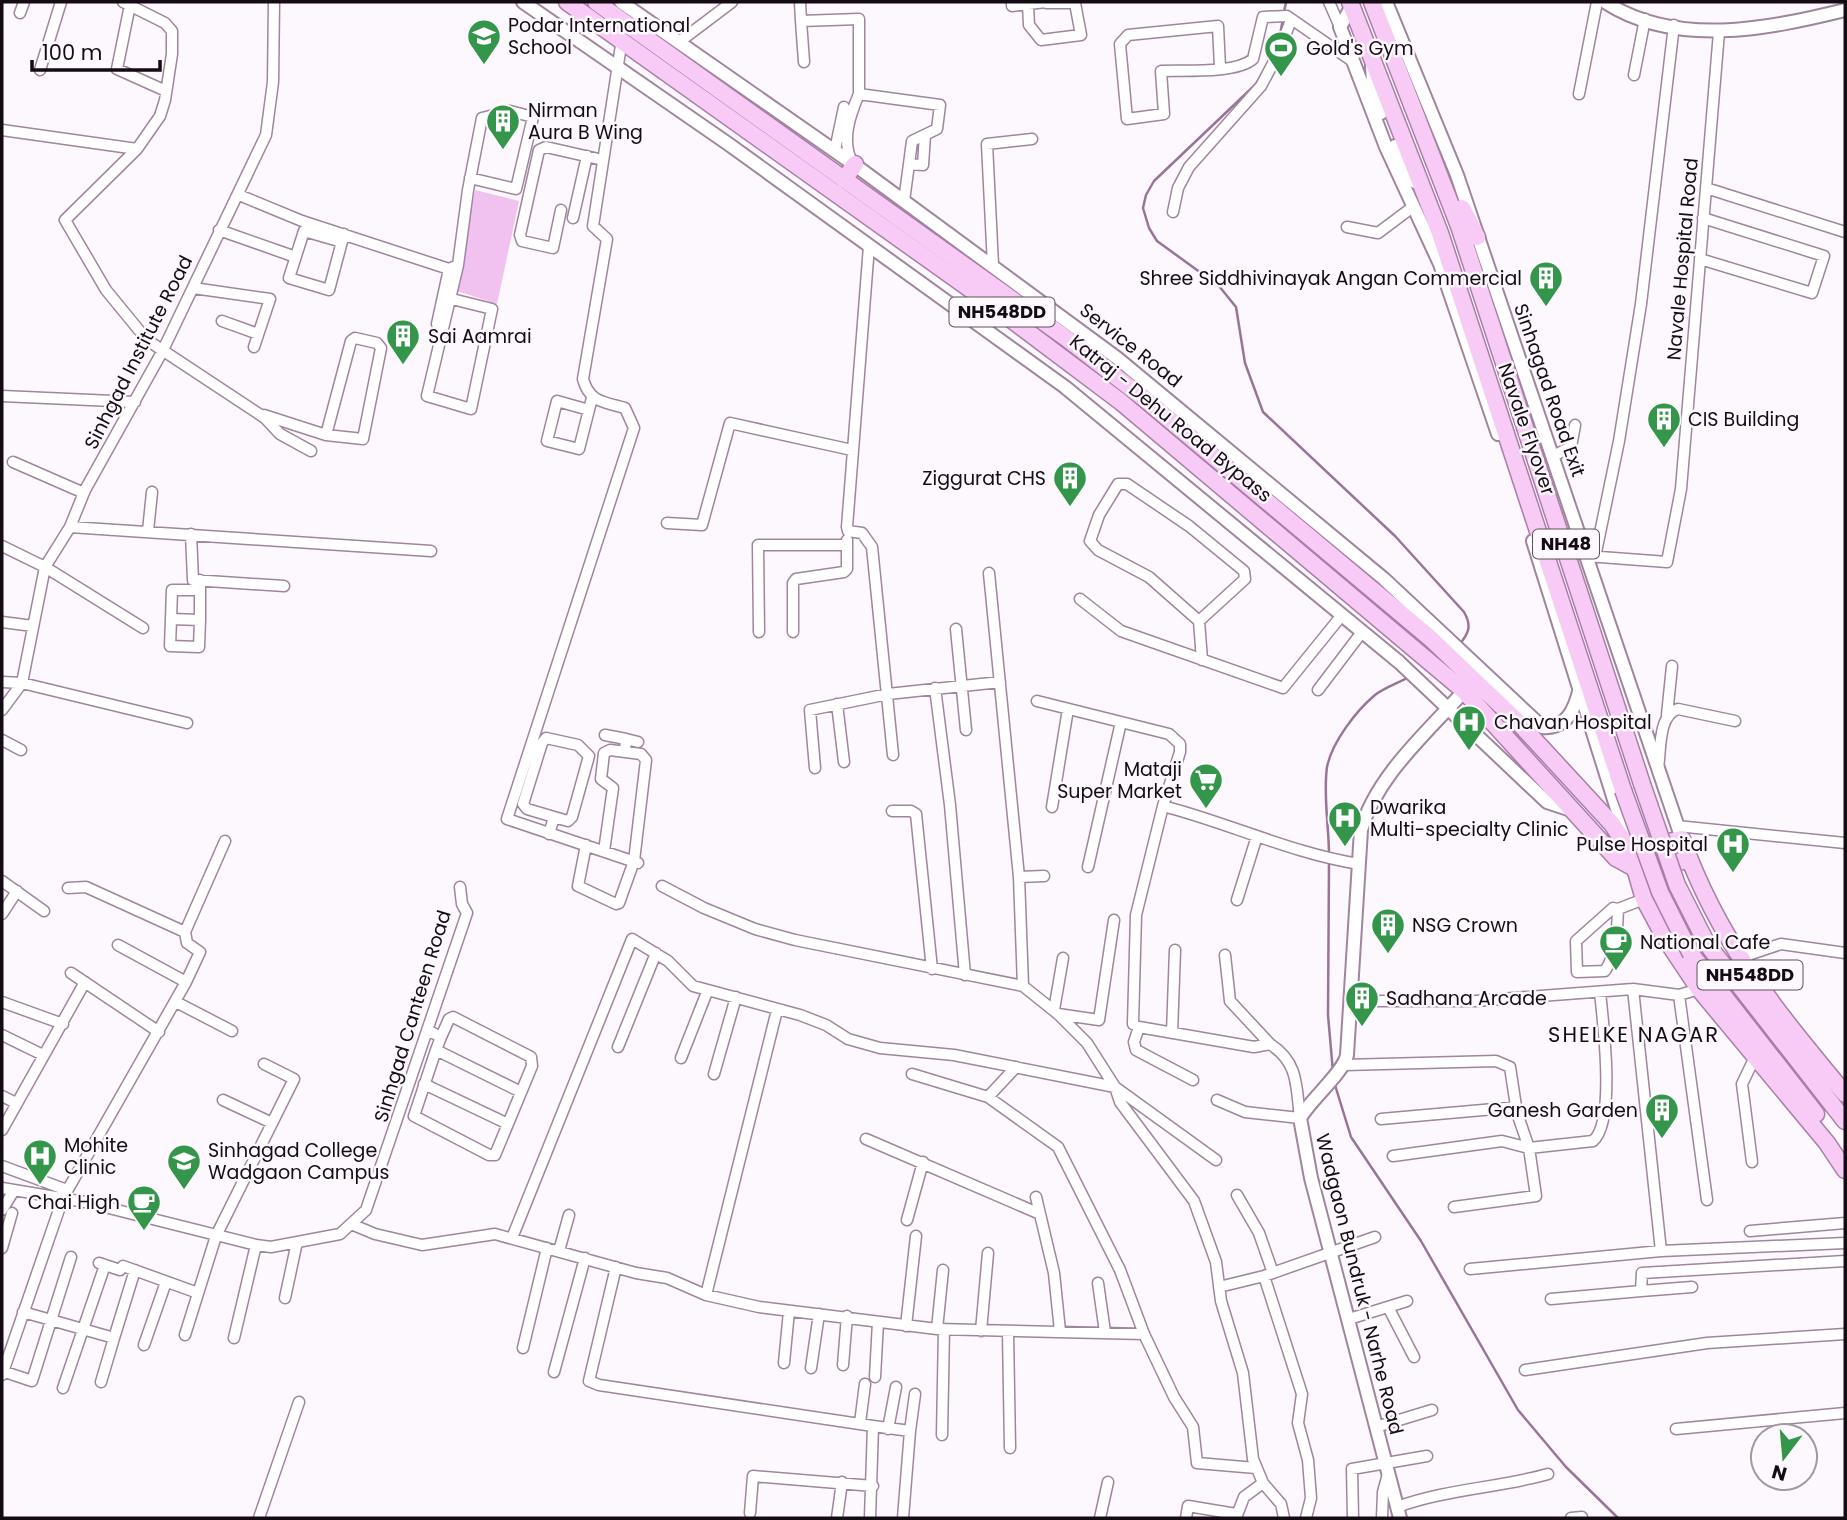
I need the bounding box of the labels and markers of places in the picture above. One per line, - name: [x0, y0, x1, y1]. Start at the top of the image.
- place label: Podar International School: [508, 12, 690, 61]
- school or university icon: Podar International School: [465, 17, 503, 66]
- sports icon: Gold's Gym: [1262, 29, 1300, 78]
- place label: Gold's Gym: [1306, 35, 1414, 62]
- place label: Nirman Aura B Wing: [528, 97, 643, 146]
- building icon: Nirman Aura B Wing: [484, 102, 522, 151]
- building icon: Shree Siddhivinayak Angan Commercial: [1527, 259, 1565, 308]
- place label: Shree Siddhivinayak Angan Commercial: [1139, 265, 1522, 292]
- building icon: Sai Aamrai: [384, 317, 422, 366]
- place label: Sai Aamrai: [428, 323, 532, 350]
- building icon: CIS Building: [1645, 400, 1683, 449]
- place label: CIS Building: [1688, 406, 1799, 433]
- building icon: Ziggurat CHS: [1051, 459, 1089, 508]
- place label: Ziggurat CHS: [922, 465, 1046, 492]
- hospital icon: Chavan Hospital: [1450, 703, 1488, 752]
- place label: Chavan Hospital: [1494, 709, 1652, 736]
- place label: Mataji Super Market: [1057, 756, 1182, 805]
- supermarket icon: Mataji Super Market: [1187, 761, 1225, 810]
- place label: Dwarika Multi-specialty Clinic: [1370, 794, 1569, 843]
- hospital icon: Dwarika Multi-specialty Clinic: [1326, 799, 1364, 848]
- hospital icon: Pulse Hospital: [1714, 825, 1752, 874]
- place label: Pulse Hospital: [1576, 831, 1708, 858]
- building icon: NSG Crown: [1369, 906, 1407, 955]
- place label: NSG Crown: [1412, 912, 1518, 939]
- cafe icon: National Cafe: [1597, 923, 1635, 972]
- place label: National Cafe: [1640, 929, 1770, 956]
- building icon: Sadhana Arcade: [1343, 979, 1381, 1028]
- place label: Sadhana Arcade: [1386, 985, 1547, 1012]
- building icon: Ganesh Garden: [1643, 1091, 1681, 1140]
- place label: Ganesh Garden: [1488, 1097, 1638, 1124]
- place label: Mohite Clinic: [64, 1132, 128, 1181]
- hospital icon: Mohite Clinic: [21, 1137, 59, 1186]
- place label: Sinhagad College Wadgaon Campus: [208, 1137, 389, 1186]
- school or university icon: Sinhagad College Wadgaon Campus: [165, 1142, 203, 1191]
- cafe icon: Chai High: [125, 1183, 163, 1232]
- place label: Chai High: [28, 1189, 120, 1216]

